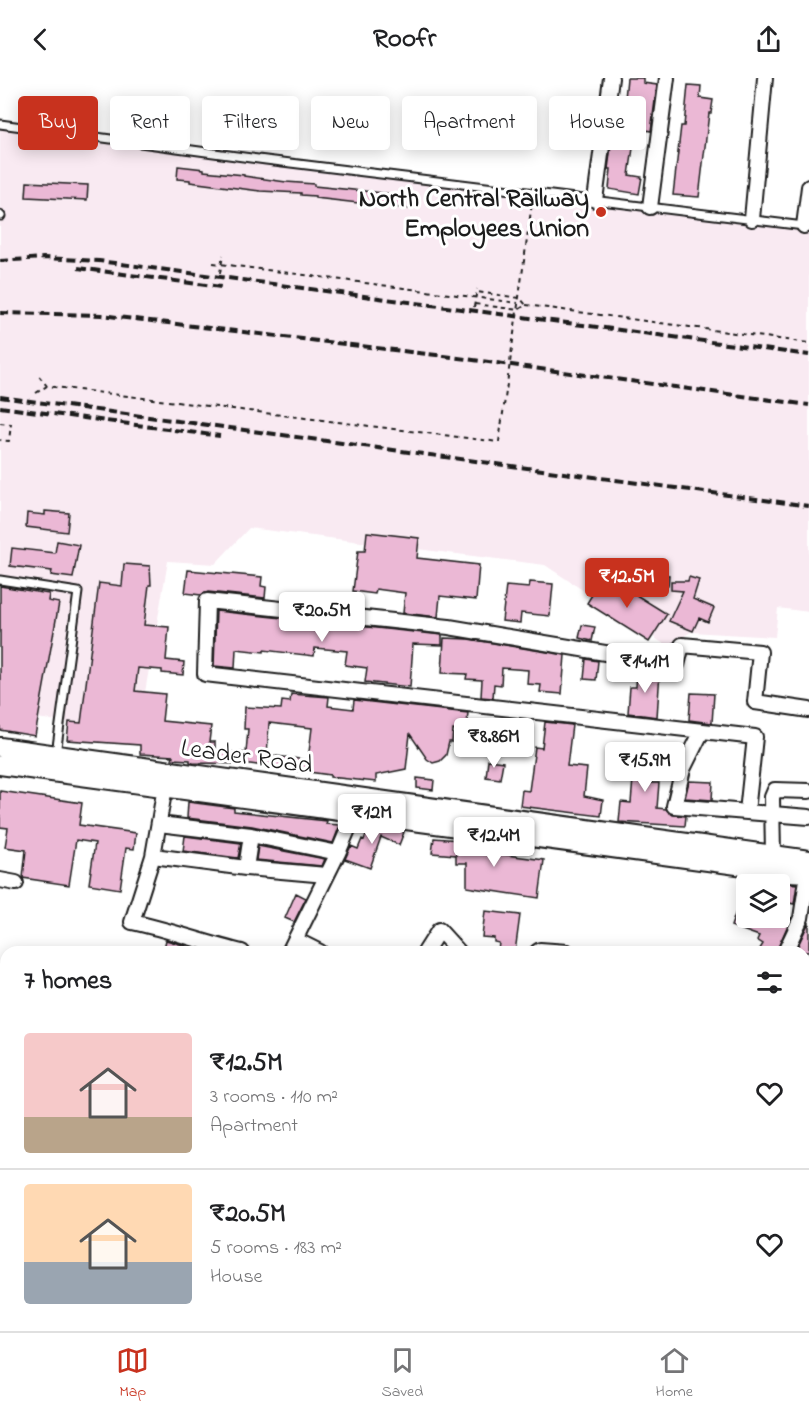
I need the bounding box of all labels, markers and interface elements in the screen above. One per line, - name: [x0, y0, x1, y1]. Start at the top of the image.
- text: Roofr: [373, 20, 436, 59]
- icon: back: [24, 23, 57, 56]
- icon: share: [752, 23, 785, 56]
- chip: Buy: [18, 96, 98, 150]
- chip: Rent: [110, 96, 190, 150]
- chip: Filters: [202, 96, 299, 150]
- chip: New: [311, 96, 390, 150]
- chip: Apartment: [402, 96, 537, 150]
- chip: House: [549, 96, 646, 150]
- place label: North Central Railway Employees Union: [359, 181, 589, 249]
- marker: North Central Railway Employees Union: [594, 205, 608, 219]
- pin: ₹12.5M: [578, 558, 676, 609]
- text: ₹12.5M: [599, 563, 655, 592]
- pin: ₹20.5M: [273, 592, 371, 643]
- text: ₹20.5M: [293, 597, 351, 626]
- pin: ₹14.1M: [596, 643, 694, 694]
- text: ₹14.1M: [620, 648, 670, 677]
- pin: ₹8.86M: [445, 718, 543, 769]
- text: ₹8.86M: [468, 723, 520, 752]
- street label: Leader Road: [178, 730, 315, 786]
- pin: ₹15.9M: [596, 742, 694, 793]
- text: ₹15.9M: [619, 747, 671, 776]
- pin: ₹12M: [336, 794, 408, 845]
- text: ₹12M: [352, 799, 392, 828]
- pin: ₹12.4M: [445, 817, 543, 868]
- text: ₹12.4M: [468, 822, 520, 851]
- map controls: [736, 874, 790, 928]
- button: layers: [736, 874, 790, 928]
- text: 7 homes: [24, 963, 112, 1001]
- icon: filters: [753, 966, 786, 999]
- text: ₹12.5M: [210, 1045, 283, 1083]
- icon: home: [72, 1057, 144, 1129]
- icon: heart: [753, 1077, 786, 1110]
- text: 3 rooms · 110 m²: [210, 1083, 338, 1112]
- text: Apartment: [210, 1112, 298, 1141]
- text: ₹20.5M: [210, 1196, 286, 1234]
- icon: home: [72, 1208, 144, 1280]
- icon: heart: [753, 1228, 786, 1261]
- text: 5 rooms · 183 m²: [210, 1234, 342, 1263]
- text: House: [210, 1263, 263, 1292]
- tab: Map: [116, 1344, 149, 1404]
- tab: Saved: [382, 1344, 423, 1404]
- tab: Home: [656, 1344, 693, 1404]

